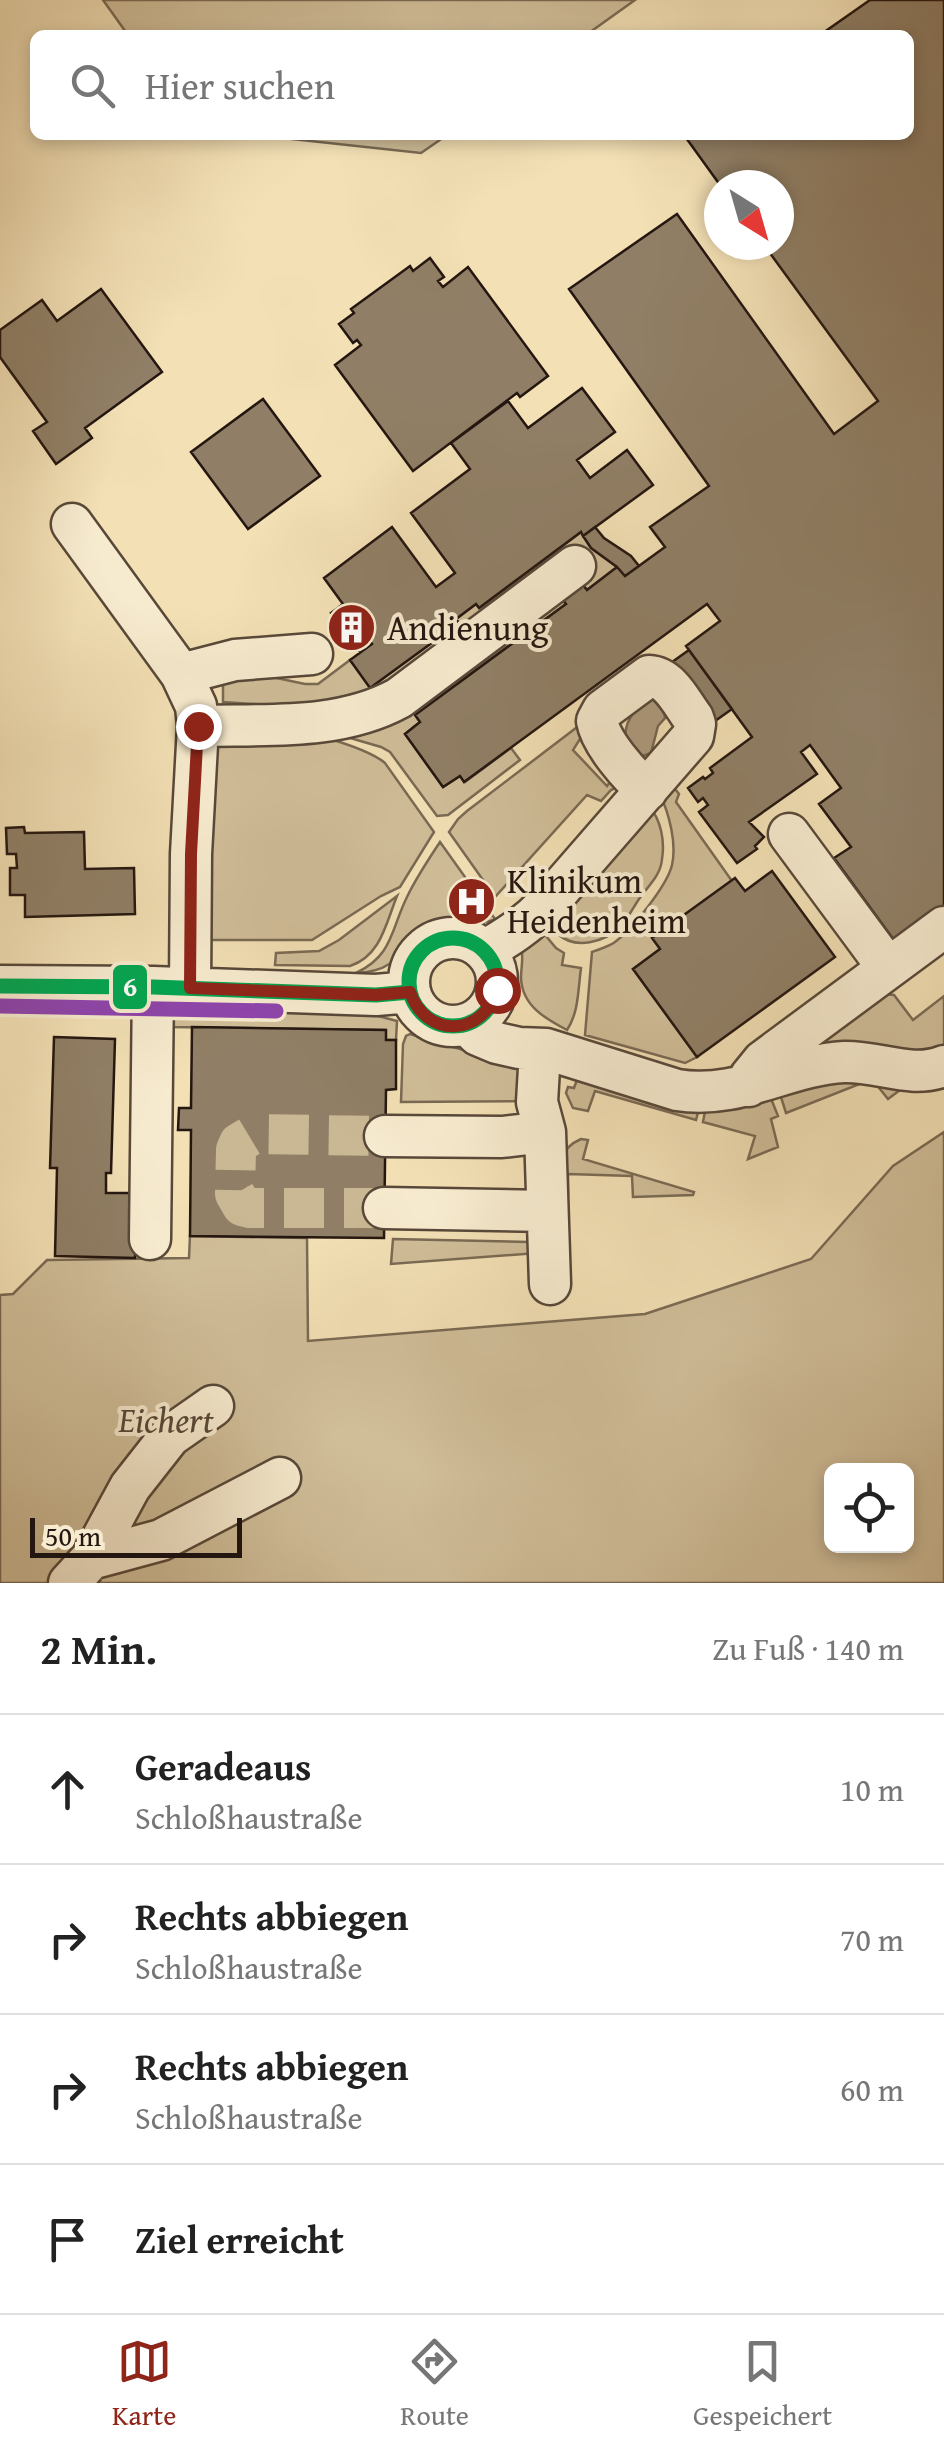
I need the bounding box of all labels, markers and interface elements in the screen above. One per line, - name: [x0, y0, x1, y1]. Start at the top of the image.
- search box: [30, 30, 914, 140]
- text: Hier suchen: [145, 57, 335, 113]
- icon: search: [65, 58, 120, 113]
- north arrow: [704, 170, 794, 260]
- building icon: Andienung: [326, 602, 378, 654]
- place label: Andienung: [387, 602, 549, 653]
- route end: [176, 704, 222, 750]
- place label: Klinikum Heidenheim: [507, 855, 686, 946]
- hospital icon: Klinikum Heidenheim: [446, 875, 498, 927]
- line badge: 6: [111, 963, 149, 1011]
- text: 6: [123, 965, 137, 1006]
- route start: [475, 968, 521, 1014]
- park label: Eichert: [118, 1394, 214, 1445]
- map controls: [824, 1463, 914, 1553]
- button: locate: [824, 1463, 914, 1553]
- scale bar: [30, 1513, 242, 1558]
- text: 50 m: [45, 1515, 101, 1556]
- text: 2 Min.: [40, 1618, 157, 1679]
- text: Zu Fuß · 140 m: [712, 1625, 904, 1672]
- text: Geradeaus: [135, 1738, 311, 1794]
- icon: ahead: [40, 1762, 95, 1817]
- text: 10 m: [840, 1766, 904, 1813]
- text: Schloßhaustraße: [135, 1794, 363, 1841]
- text: Rechts abbiegen: [135, 1888, 408, 1944]
- icon: right: [40, 1912, 95, 1967]
- text: 70 m: [840, 1916, 904, 1963]
- text: Schloßhaustraße: [135, 1944, 363, 1991]
- text: Rechts abbiegen: [135, 2038, 408, 2094]
- icon: right: [40, 2062, 95, 2117]
- text: 60 m: [840, 2066, 904, 2113]
- text: Schloßhaustraße: [135, 2094, 363, 2141]
- text: Ziel erreicht: [135, 2211, 344, 2267]
- icon: arrive: [40, 2212, 95, 2267]
- tab: Karte: [112, 2334, 176, 2435]
- tab: Route: [400, 2334, 469, 2435]
- tab: Gespeichert: [693, 2334, 832, 2435]

